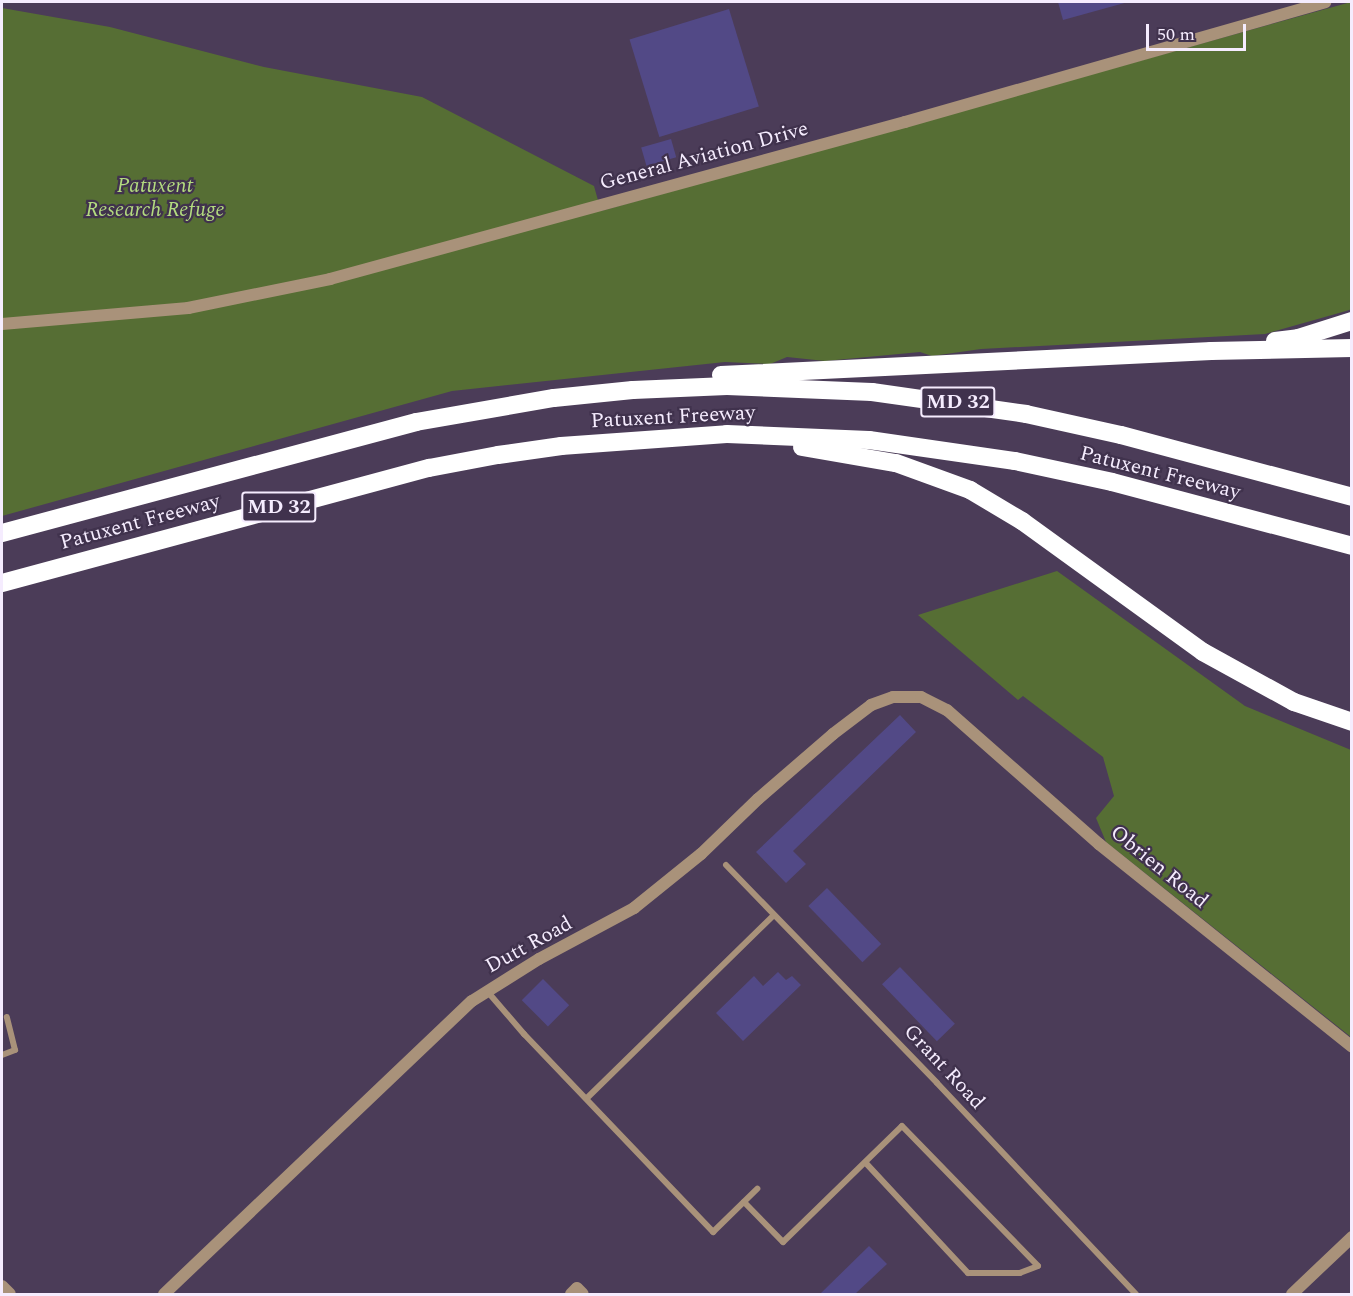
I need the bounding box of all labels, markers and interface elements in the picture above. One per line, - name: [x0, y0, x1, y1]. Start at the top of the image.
- scale bar: [1149, 12, 1250, 50]
- text: 50 m: [1157, 21, 1195, 48]
- street label: General Aviation Drive: [597, 116, 811, 196]
- park label: Patuxent Research Refuge: [85, 173, 225, 223]
- road number: MD 32: [919, 385, 997, 419]
- street label: Patuxent Freeway: [590, 400, 756, 434]
- street label: Patuxent Freeway: [1077, 441, 1243, 505]
- street label: Patuxent Freeway: [57, 489, 223, 555]
- road number: MD 32: [240, 490, 318, 524]
- street label: Obrien Road: [1105, 820, 1213, 914]
- street label: Dutt Road: [481, 911, 577, 979]
- street label: Grant Road: [898, 1019, 990, 1115]

